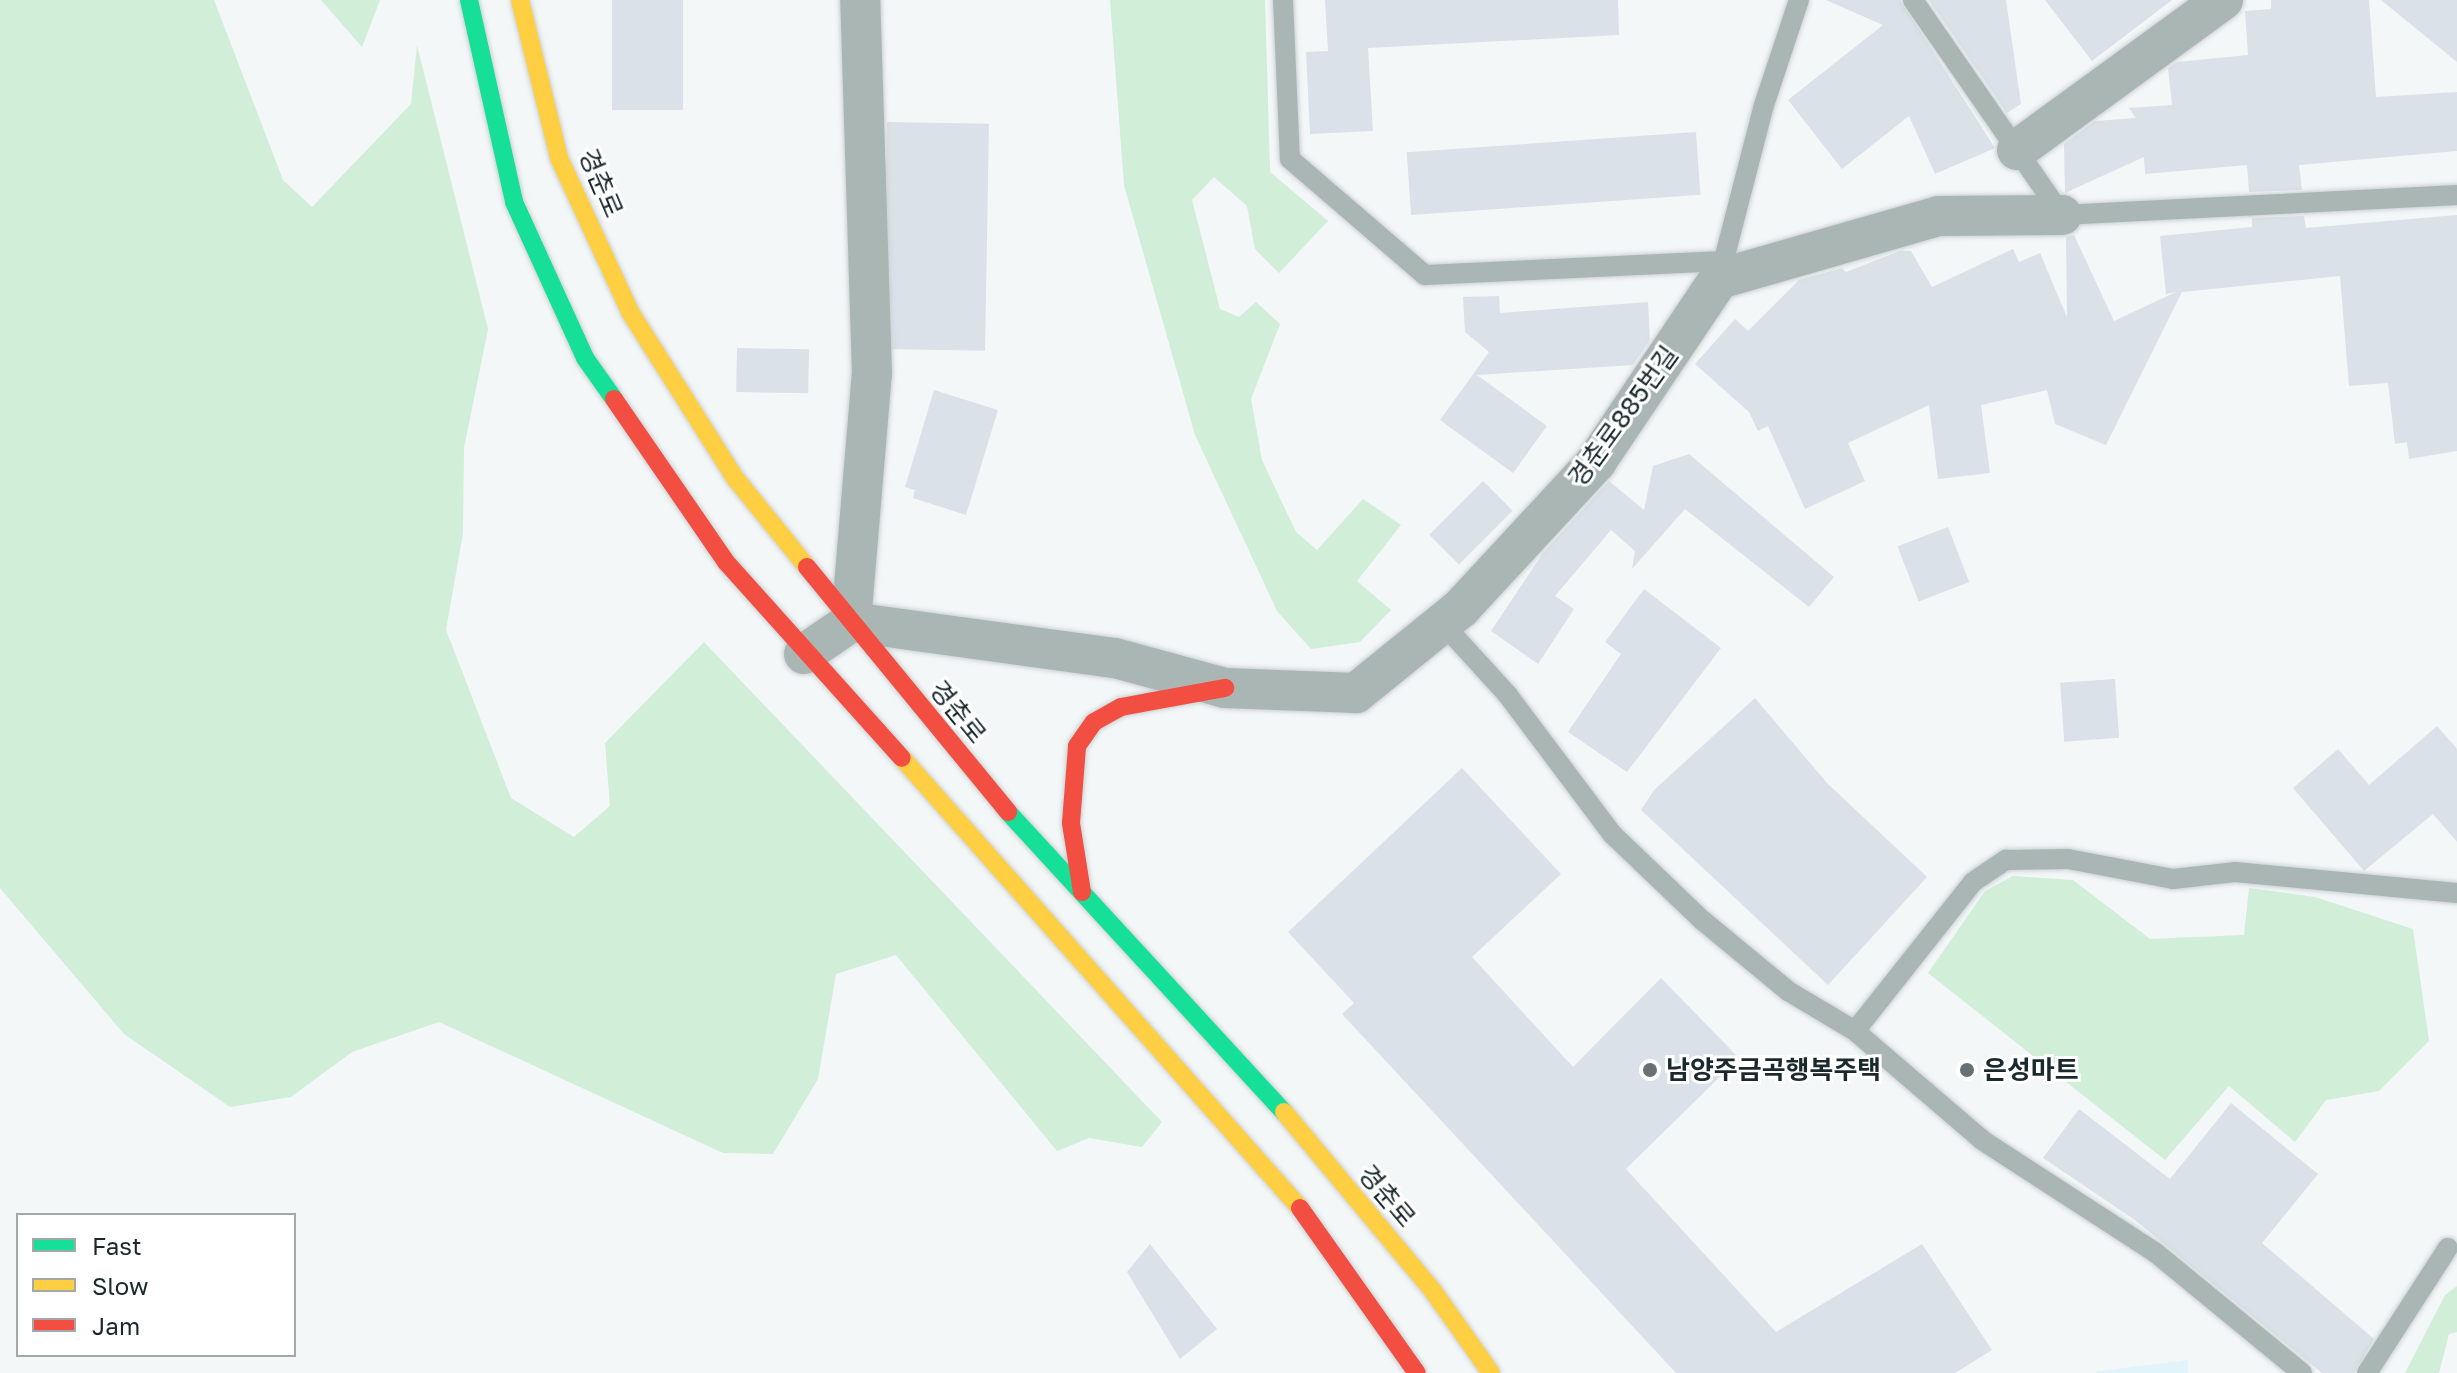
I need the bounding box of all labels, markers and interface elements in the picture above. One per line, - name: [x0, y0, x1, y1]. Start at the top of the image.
- street label: 경춘로: [573, 144, 629, 222]
- street label: 경춘로885번길: [1561, 340, 1685, 492]
- street label: 경춘로: [923, 674, 993, 750]
- place label: 남양주금곡행복주택: [1666, 1054, 1881, 1086]
- place label: 은성마트: [1983, 1054, 2079, 1086]
- marker: 남양주금곡행복주택: [1641, 1061, 1659, 1079]
- marker: 은성마트: [1958, 1061, 1976, 1079]
- street label: 경춘로: [1352, 1158, 1422, 1234]
- legend: [16, 1213, 296, 1357]
- text: Fast: [92, 1231, 142, 1260]
- text: Slow: [92, 1271, 148, 1300]
- text: Jam: [92, 1311, 140, 1340]

